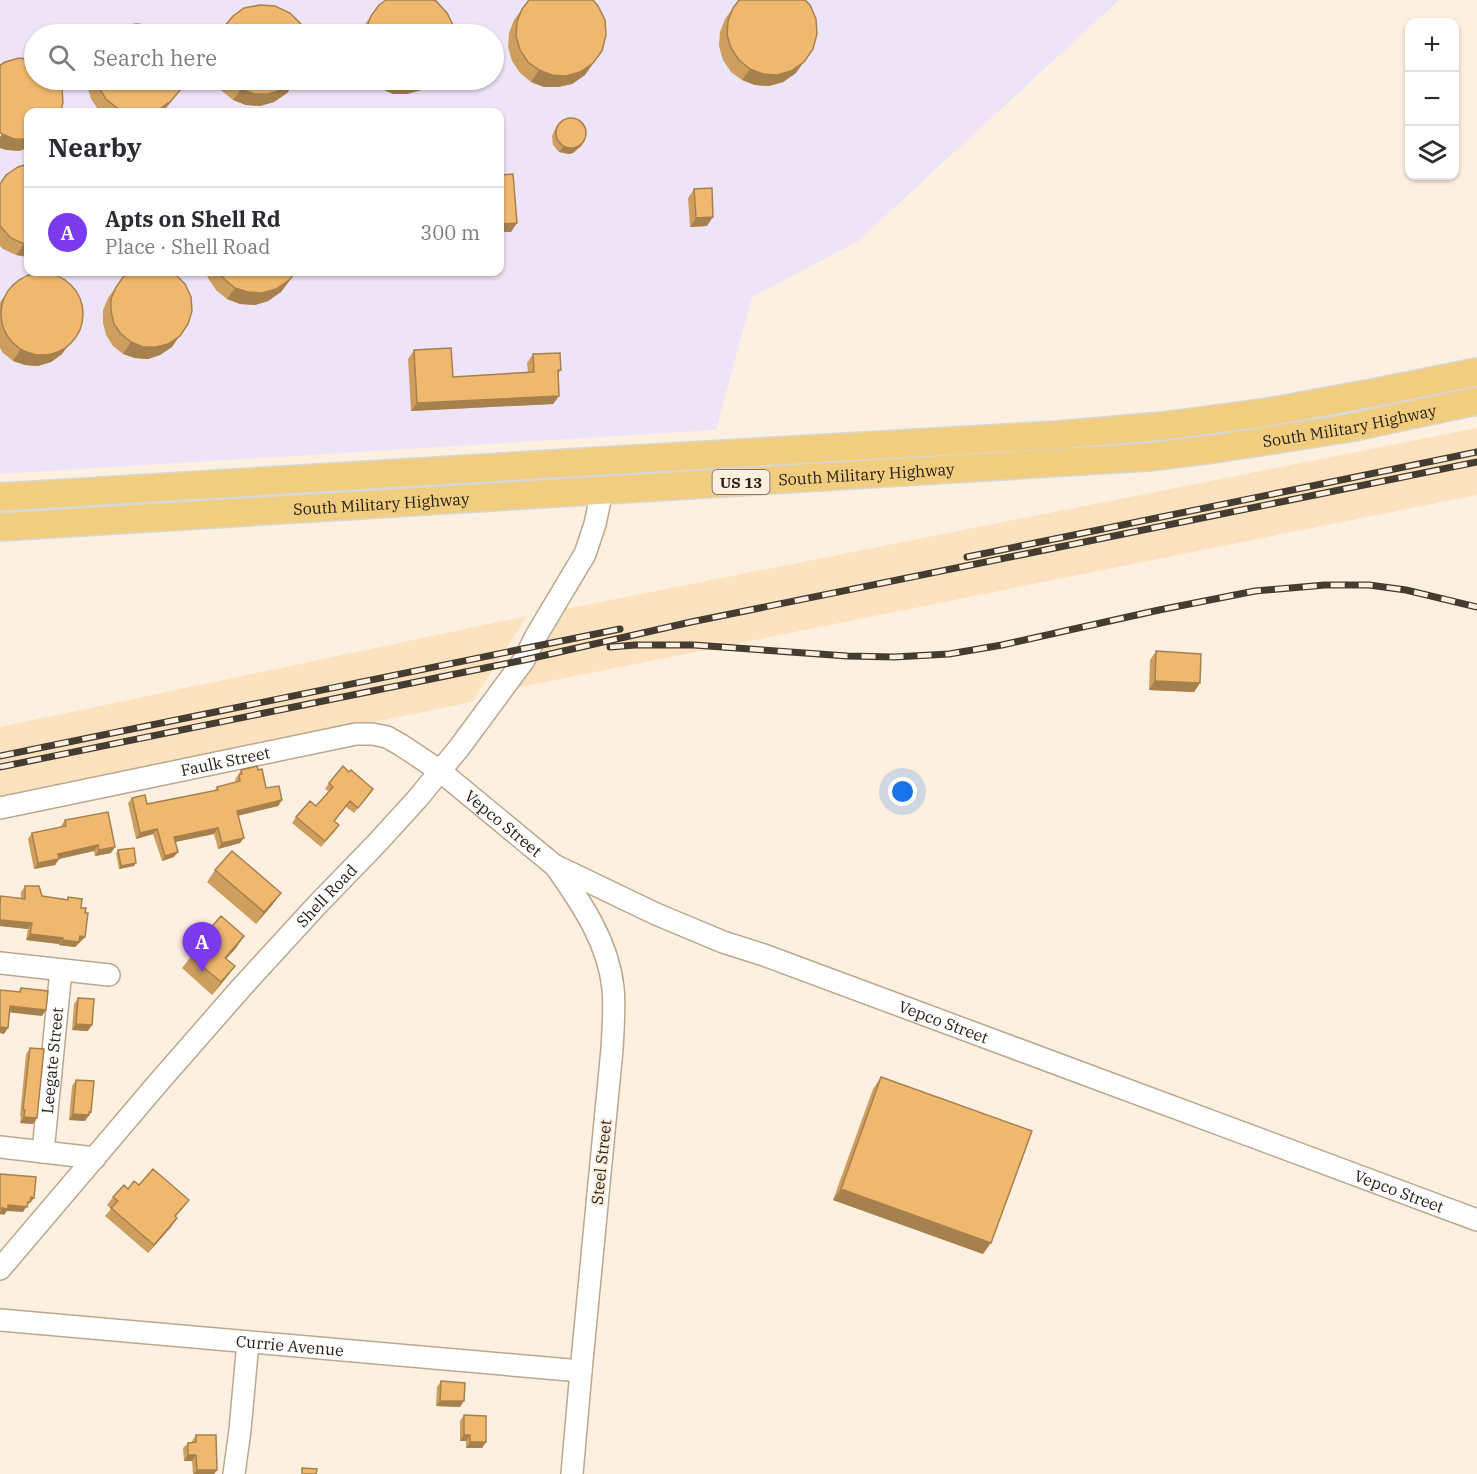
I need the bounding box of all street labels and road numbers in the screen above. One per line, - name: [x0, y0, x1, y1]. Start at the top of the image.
- street label: South Military Highway: [1261, 400, 1439, 451]
- street label: South Military Highway: [778, 459, 956, 490]
- road number: US 13: [712, 470, 770, 494]
- street label: South Military Highway: [293, 488, 470, 519]
- street label: Faulk Street: [179, 742, 272, 780]
- street label: Vepco Street: [461, 786, 546, 861]
- street label: Shell Road: [292, 860, 361, 931]
- street label: Vepco Street: [896, 996, 991, 1048]
- street label: Leegate Street: [37, 1006, 67, 1115]
- street label: Steel Street: [587, 1118, 615, 1206]
- street label: Vepco Street: [1352, 1165, 1447, 1217]
- street label: Currie Avenue: [235, 1331, 345, 1360]

